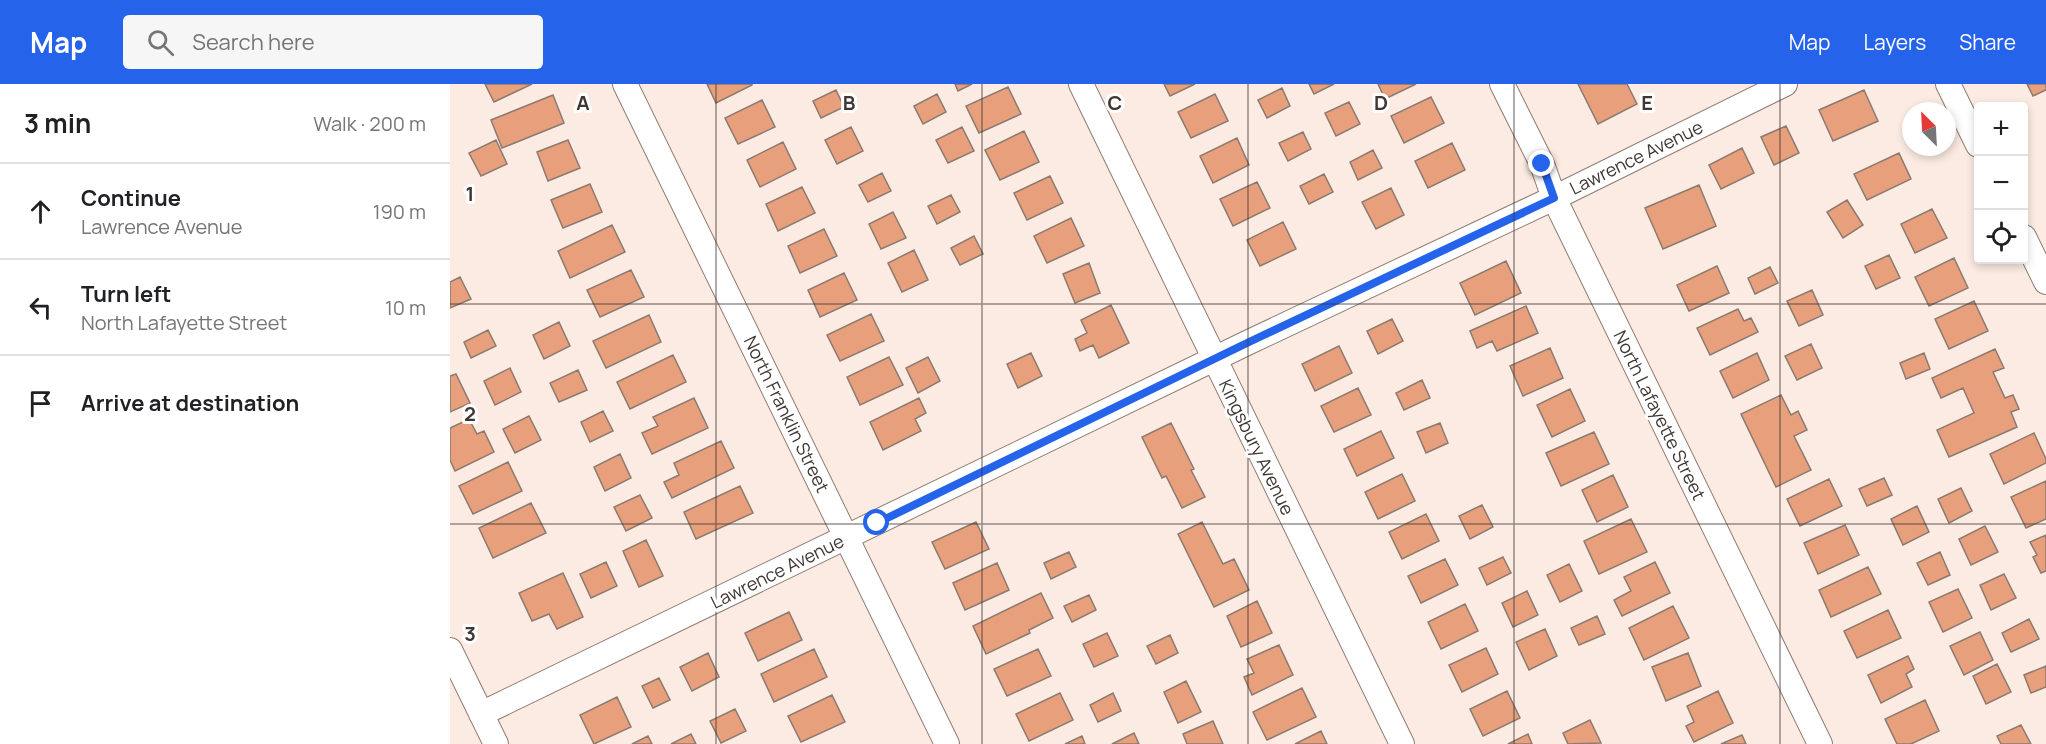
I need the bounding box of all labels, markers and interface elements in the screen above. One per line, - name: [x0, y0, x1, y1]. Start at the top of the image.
- search box: [123, 15, 543, 69]
- text: Map: [30, 23, 87, 61]
- icon: search: [144, 26, 177, 59]
- text: Search here: [192, 27, 315, 57]
- text: Map: [1789, 28, 1830, 56]
- text: Layers: [1863, 28, 1926, 56]
- text: Share: [1959, 28, 2016, 56]
- text: A: [576, 89, 590, 116]
- text: B: [843, 89, 856, 116]
- text: C: [1108, 89, 1122, 116]
- text: D: [1374, 89, 1388, 116]
- text: E: [1641, 89, 1653, 116]
- north arrow: [1902, 102, 1956, 156]
- map controls: [1974, 102, 2028, 264]
- button: +: [1974, 102, 2028, 156]
- text: 3 min: [24, 105, 91, 141]
- text: Walk · 200 m: [313, 110, 426, 137]
- street label: Lawrence Avenue: [1565, 114, 1707, 200]
- route end: [1528, 150, 1554, 176]
- button: −: [1974, 156, 2028, 210]
- text: 1: [466, 180, 474, 207]
- text: Continue: [81, 183, 181, 213]
- icon: ahead: [24, 195, 57, 228]
- text: 190 m: [373, 198, 426, 225]
- button: locate: [1974, 210, 2028, 264]
- text: Lawrence Avenue: [81, 213, 242, 240]
- text: Turn left: [81, 279, 171, 309]
- icon: left: [24, 291, 57, 324]
- text: 10 m: [385, 294, 426, 321]
- text: North Lafayette Street: [81, 309, 287, 336]
- street label: North Lafayette Street: [1609, 326, 1711, 504]
- street label: North Franklin Street: [739, 332, 835, 496]
- street label: Kingsbury Avenue: [1214, 375, 1300, 519]
- icon: arrive: [24, 387, 57, 420]
- text: Arrive at destination: [81, 388, 299, 418]
- text: 2: [464, 400, 476, 427]
- route start: [863, 509, 889, 535]
- street label: Lawrence Avenue: [706, 528, 848, 614]
- text: 3: [464, 620, 476, 647]

